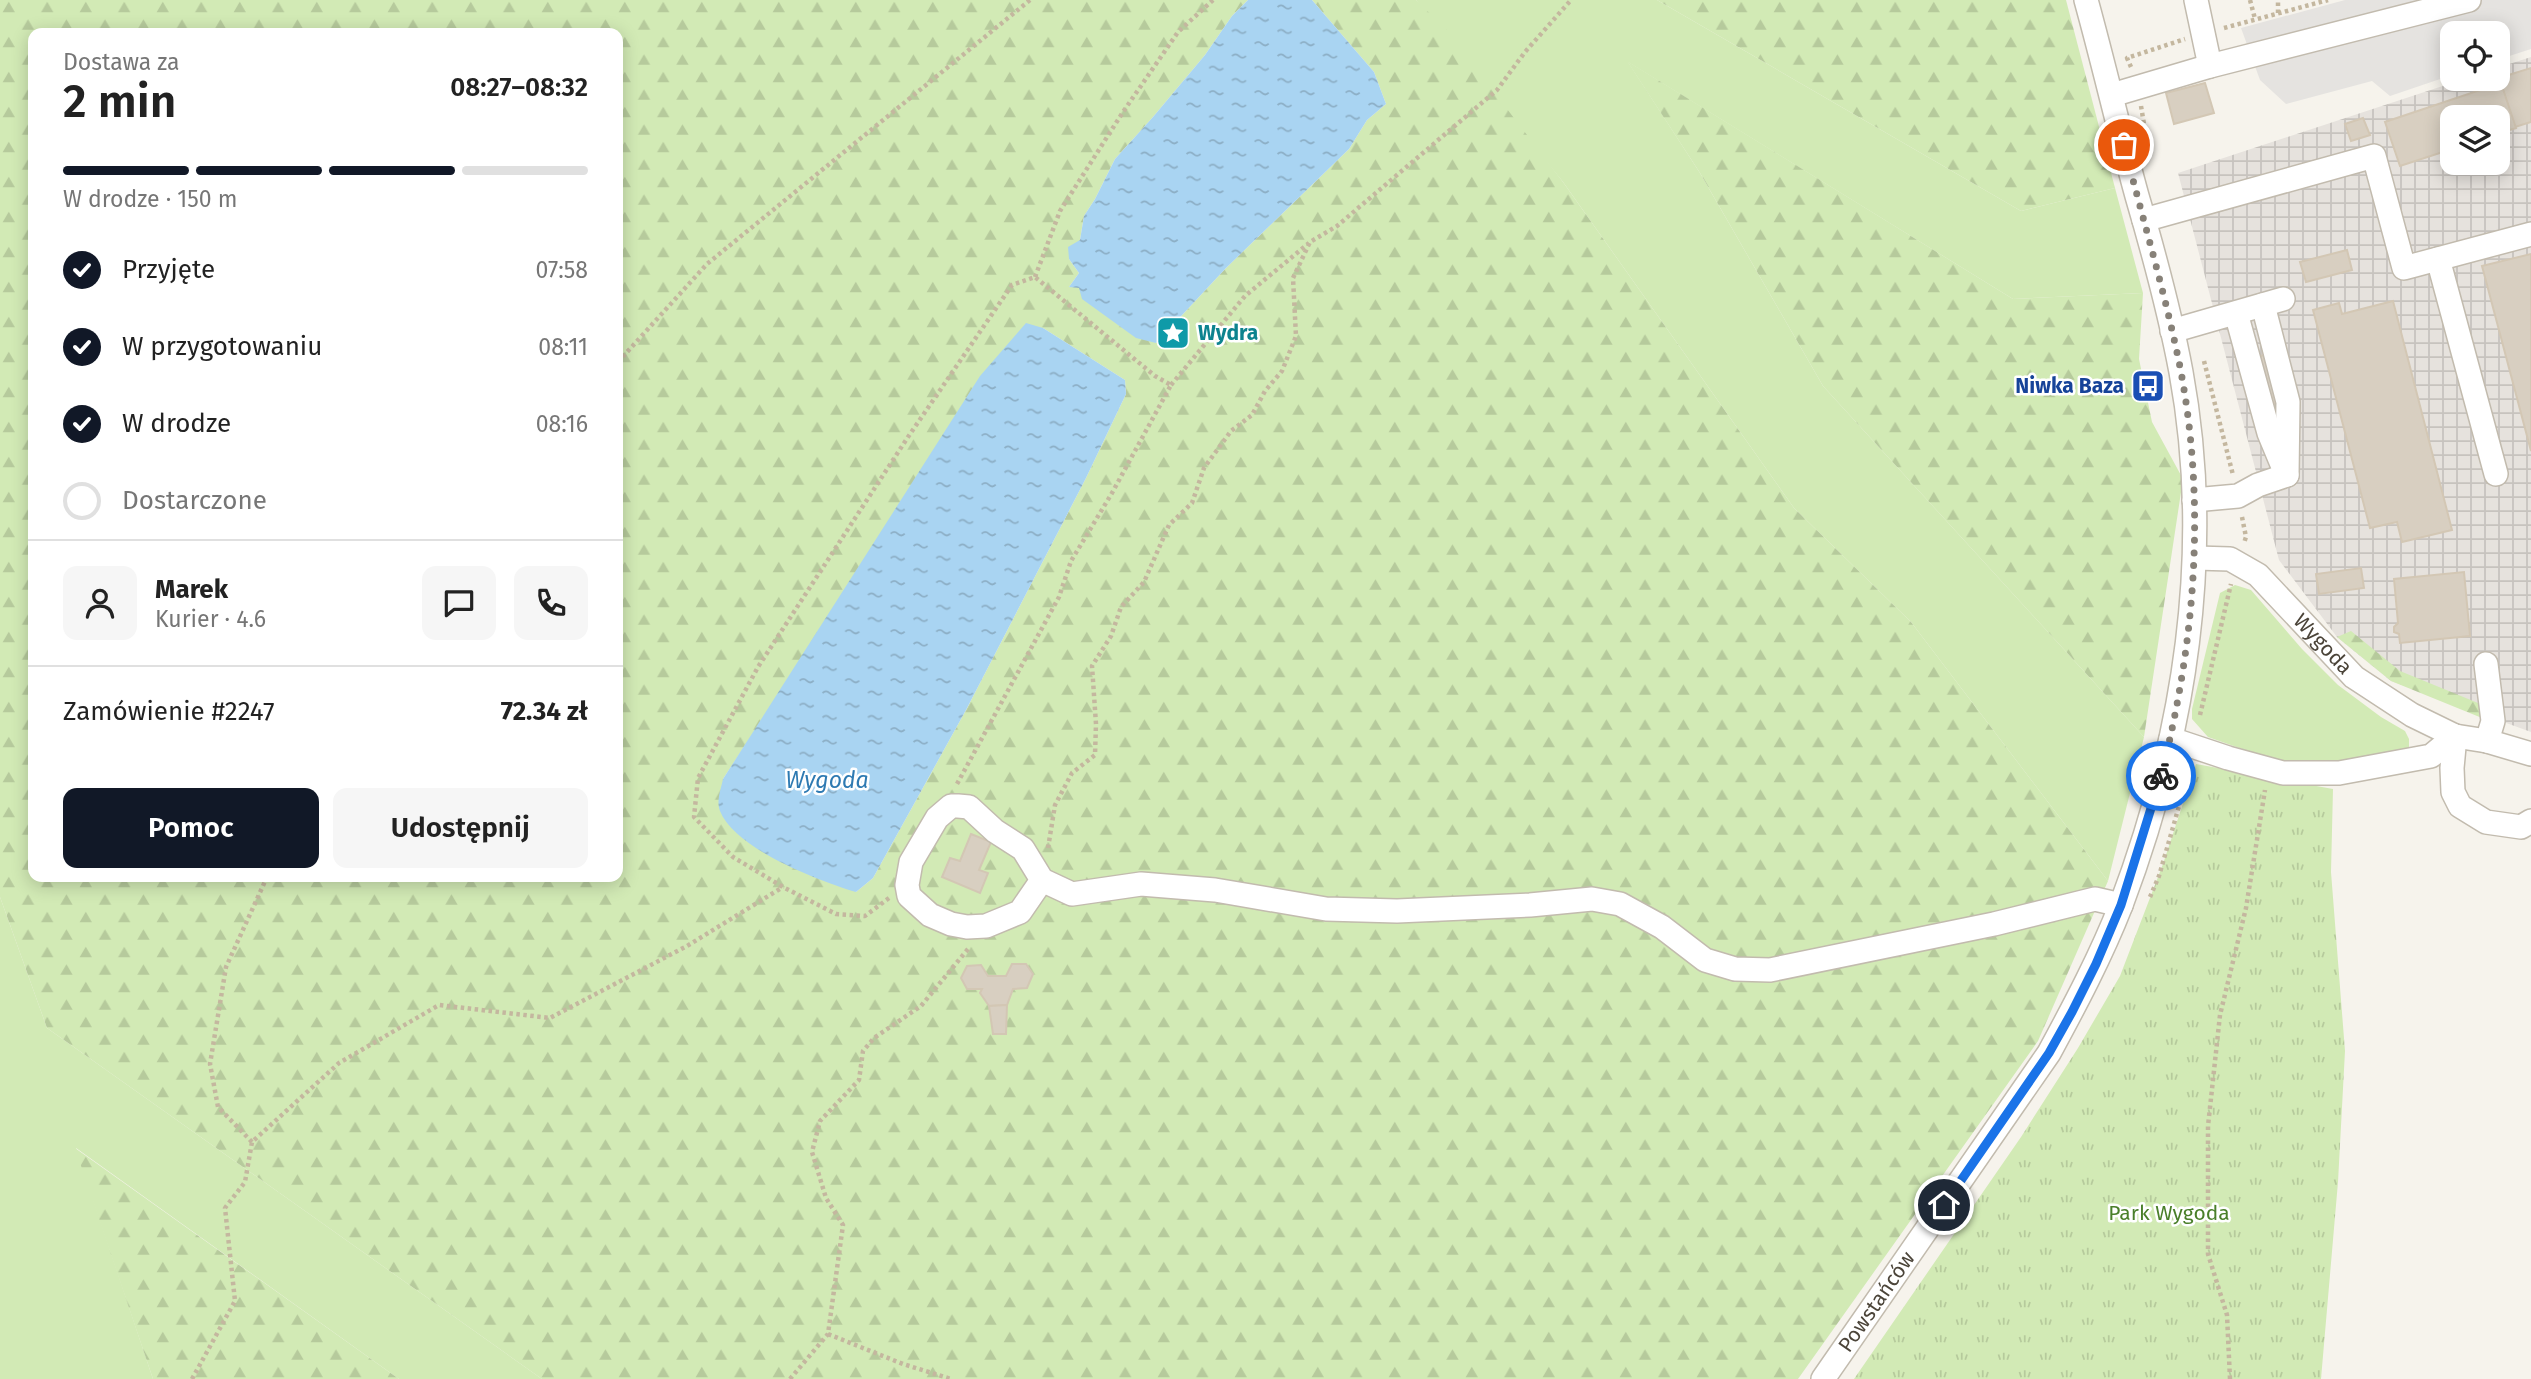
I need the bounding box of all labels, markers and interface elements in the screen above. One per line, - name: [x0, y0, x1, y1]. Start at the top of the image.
- map controls: [2440, 21, 2510, 175]
- button: locate: [2440, 21, 2510, 91]
- text: Dostawa za: [63, 48, 180, 76]
- text: 08:27–08:32: [450, 72, 588, 103]
- text: 2 min: [63, 74, 176, 129]
- button: layers: [2440, 105, 2510, 175]
- pin: [2094, 115, 2154, 175]
- icon: bag: [2105, 126, 2143, 164]
- text: W drodze · 150 m: [63, 185, 237, 213]
- icon: check: [63, 251, 101, 289]
- text: Przyjęte: [122, 254, 215, 285]
- text: 07:58: [536, 256, 588, 284]
- place icon: Wydra: [1154, 314, 1192, 352]
- place label: Wydra: [1198, 320, 1258, 346]
- icon: check: [63, 328, 101, 366]
- text: W przygotowaniu: [122, 331, 322, 362]
- text: 08:11: [538, 333, 588, 361]
- bus stop icon: Niwka Baza: [2129, 367, 2167, 405]
- place label: Niwka Baza: [2015, 373, 2124, 399]
- icon: check: [63, 405, 101, 443]
- text: W drodze: [122, 408, 231, 439]
- text: 08:16: [536, 410, 588, 438]
- text: Dostarczone: [122, 485, 267, 516]
- button: person: [63, 566, 137, 640]
- button: chat: [422, 566, 496, 640]
- button: phone: [514, 566, 588, 640]
- text: Marek: [155, 574, 228, 605]
- text: Kurier · 4.6: [155, 605, 266, 633]
- street label: Wygoda: [2288, 608, 2358, 680]
- text: Zamówienie #2247: [63, 696, 275, 727]
- text: 72.34 zł: [501, 696, 588, 727]
- courier: [2126, 741, 2196, 811]
- icon: bike: [2142, 757, 2180, 795]
- water label: Wygoda: [785, 766, 869, 794]
- button: Pomoc: [63, 788, 319, 868]
- button: Udostępnij: [333, 788, 588, 868]
- pin: [1914, 1175, 1974, 1235]
- icon: home: [1925, 1186, 1963, 1224]
- park label: Park Wygoda: [2108, 1200, 2230, 1226]
- street label: Powstańców: [1833, 1246, 1921, 1357]

